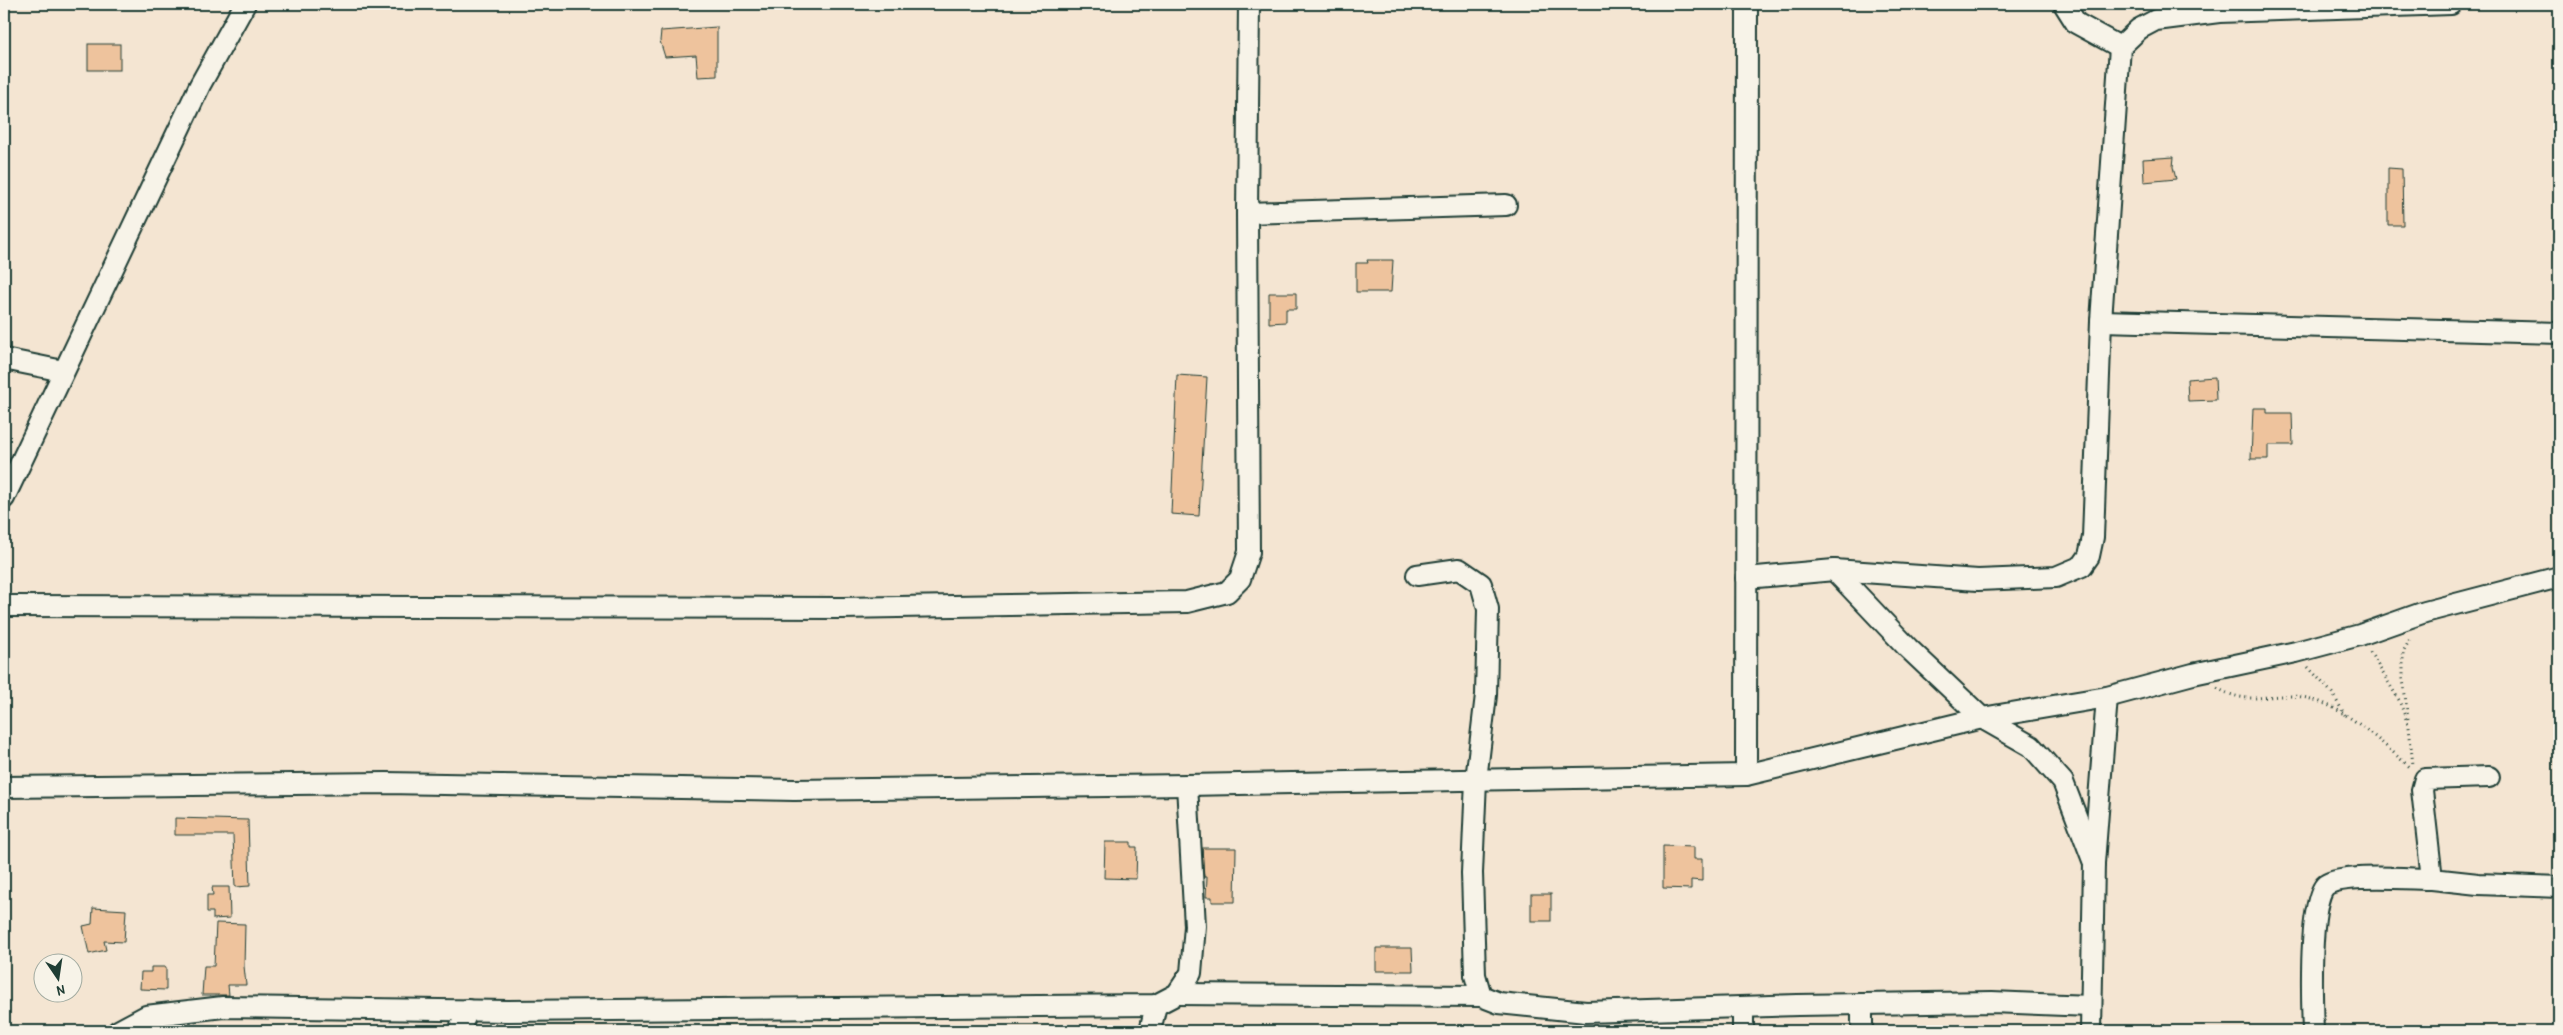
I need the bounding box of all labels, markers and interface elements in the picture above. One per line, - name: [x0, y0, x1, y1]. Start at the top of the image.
- north arrow: [32, 952, 82, 1002]
- text: N: [55, 981, 67, 1001]

